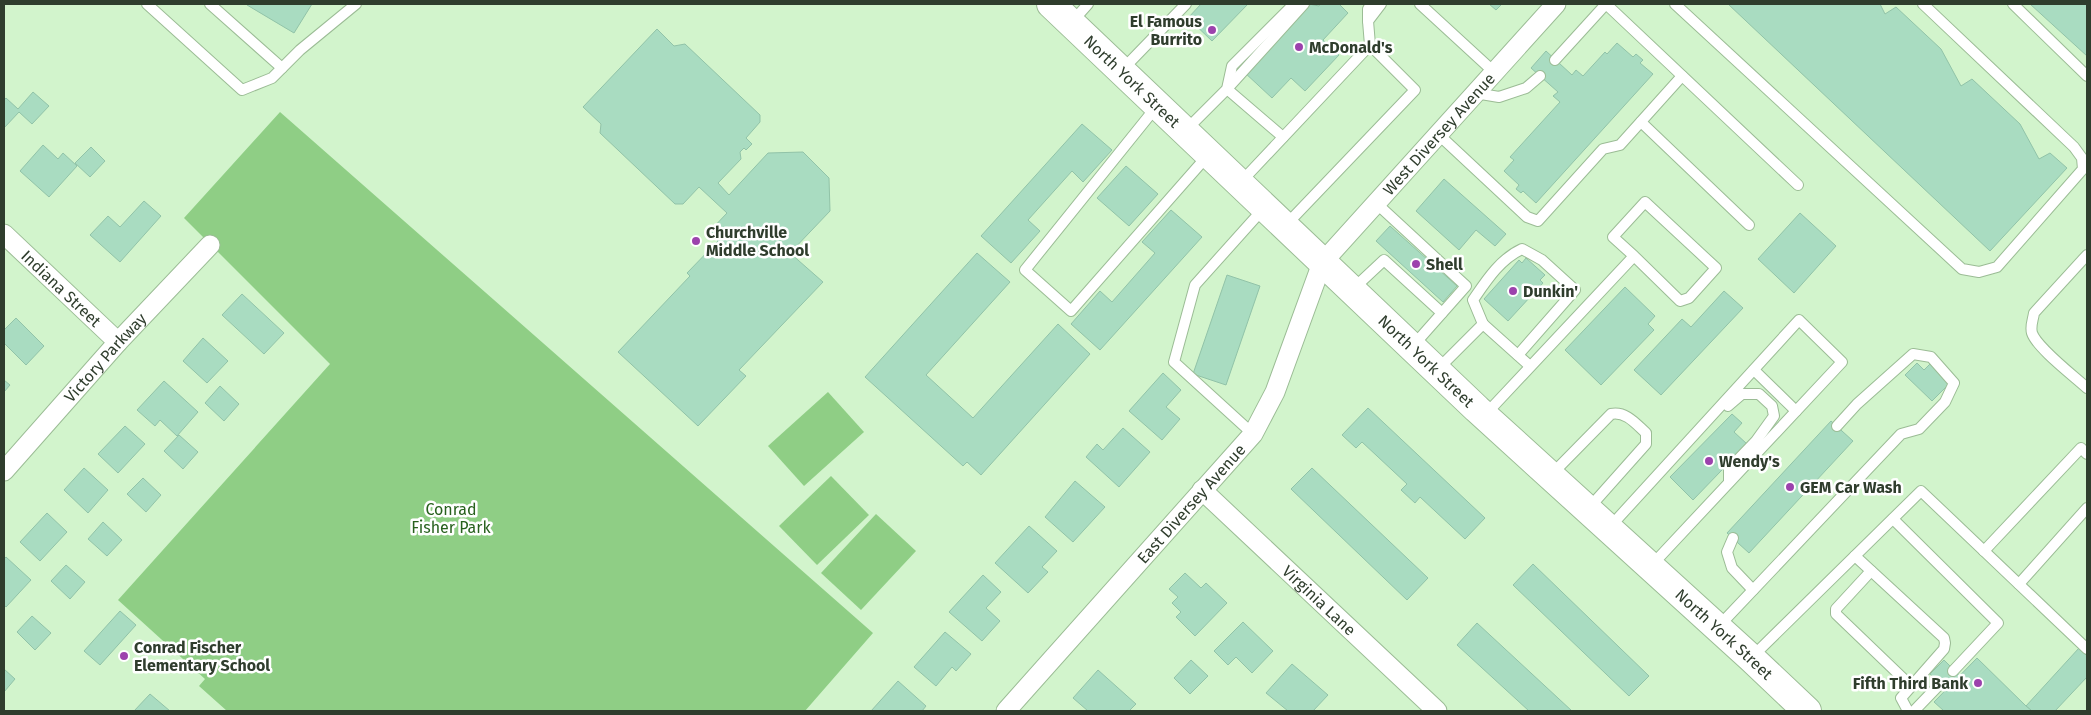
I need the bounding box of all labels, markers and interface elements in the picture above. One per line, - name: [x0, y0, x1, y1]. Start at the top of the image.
- place label: El Famous Burrito: [1130, 12, 1202, 49]
- marker: El Famous Burrito: [1206, 24, 1218, 36]
- street label: North York Street: [1080, 32, 1184, 132]
- place label: McDonald's: [1309, 38, 1393, 57]
- marker: McDonald's: [1293, 41, 1305, 53]
- street label: West Diversey Avenue: [1379, 69, 1499, 199]
- place label: Churchville Middle School: [706, 223, 809, 260]
- marker: Churchville Middle School: [690, 235, 702, 247]
- street label: Indiana Street: [17, 246, 105, 331]
- place label: Shell: [1426, 255, 1463, 274]
- marker: Shell: [1410, 258, 1422, 270]
- place label: Dunkin': [1523, 282, 1578, 301]
- marker: Dunkin': [1507, 285, 1519, 297]
- street label: Victory Parkway: [60, 309, 151, 406]
- street label: North York Street: [1374, 311, 1478, 411]
- street label: East Diversey Avenue: [1133, 440, 1249, 567]
- place label: Wendy's: [1719, 452, 1780, 471]
- marker: Wendy's: [1703, 455, 1715, 467]
- place label: GEM Car Wash: [1800, 478, 1902, 497]
- marker: GEM Car Wash: [1784, 481, 1796, 493]
- park label: Conrad Fisher Park: [411, 500, 491, 537]
- street label: Virginia Lane: [1278, 562, 1360, 640]
- street label: North York Street: [1671, 585, 1777, 684]
- place label: Conrad Fischer Elementary School: [134, 638, 270, 675]
- marker: Conrad Fischer Elementary School: [118, 650, 130, 662]
- place label: Fifth Third Bank: [1853, 674, 1968, 693]
- marker: Fifth Third Bank: [1972, 677, 1984, 689]

